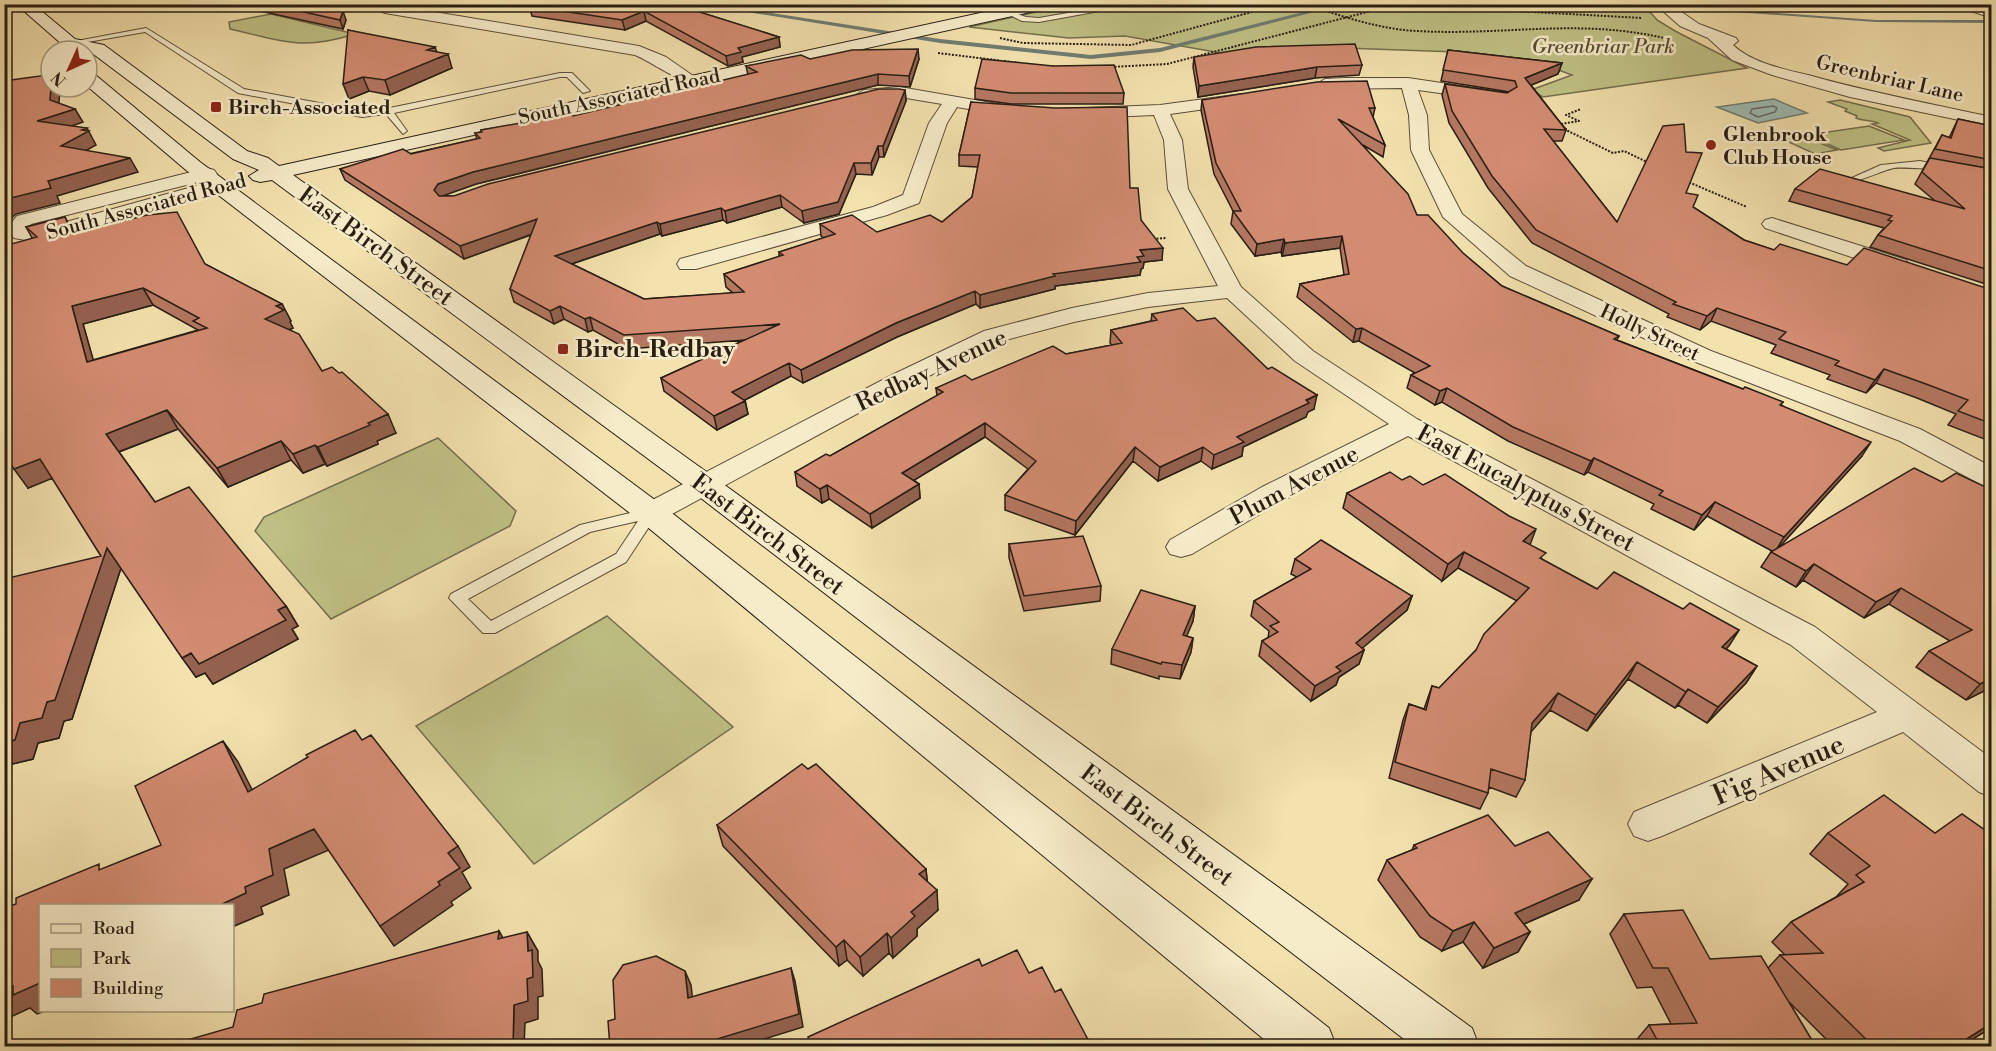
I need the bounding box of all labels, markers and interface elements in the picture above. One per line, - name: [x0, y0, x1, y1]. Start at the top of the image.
- park label: Greenbriar Park: [1532, 35, 1674, 60]
- north arrow: [39, 39, 99, 99]
- street label: Greenbriar Lane: [1813, 50, 1966, 109]
- street label: South Associated Road: [516, 64, 723, 131]
- text: N: [47, 67, 71, 90]
- place label: Birch-Associated: [228, 96, 391, 121]
- marker: Birch-Associated: [209, 100, 223, 114]
- place label: Glenbrook Club House: [1723, 123, 1832, 171]
- marker: Glenbrook Club House: [1704, 138, 1718, 152]
- street label: South Associated Road: [44, 169, 250, 246]
- street label: East Birch Street: [292, 181, 459, 313]
- street label: Holly Street: [1595, 299, 1703, 367]
- street label: Redbay Avenue: [851, 323, 1012, 419]
- place label: Birch-Redbay: [575, 335, 736, 365]
- marker: Birch-Redbay: [556, 342, 570, 356]
- street label: East Eucalyptus Street: [1411, 419, 1640, 559]
- street label: Plum Avenue: [1225, 439, 1364, 533]
- street label: East Birch Street: [685, 467, 850, 602]
- street label: Fig Avenue: [1707, 727, 1850, 814]
- street label: East Birch Street: [1074, 758, 1239, 893]
- legend: [39, 904, 234, 1012]
- text: Road: [93, 917, 136, 940]
- text: Park: [93, 947, 132, 970]
- text: Building: [92, 977, 164, 1000]

